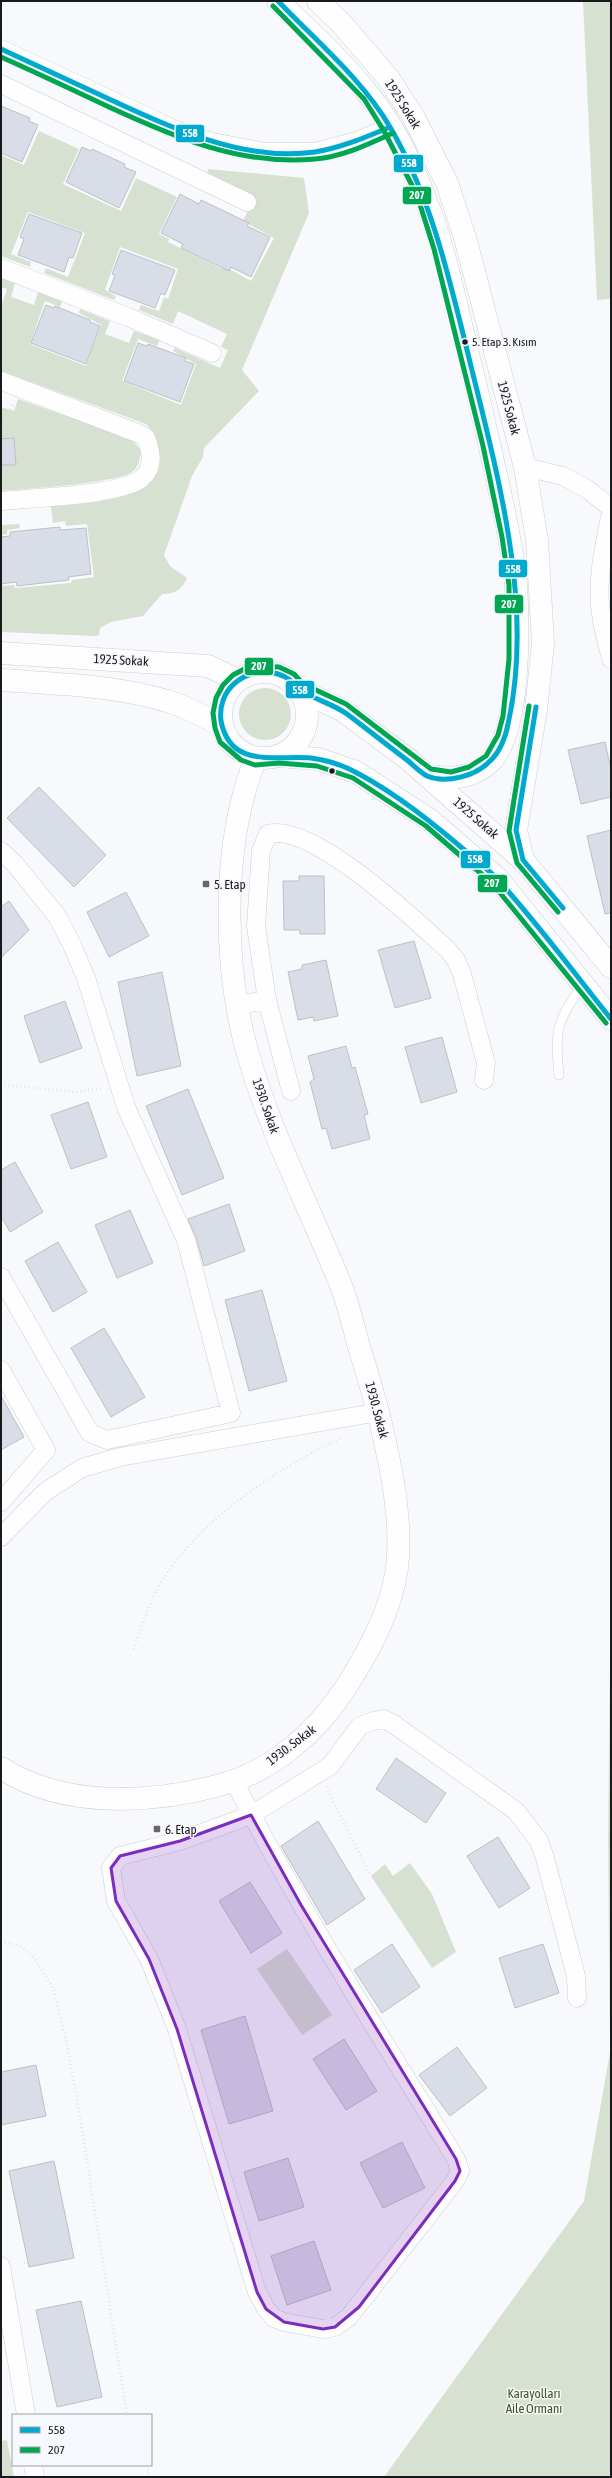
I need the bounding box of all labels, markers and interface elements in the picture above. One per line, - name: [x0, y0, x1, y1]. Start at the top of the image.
- street label: 1925 Sokak: [382, 77, 424, 132]
- line badge: 558: [175, 124, 205, 143]
- text: 558: [182, 127, 198, 139]
- line badge: 558: [393, 154, 424, 173]
- text: 558: [401, 157, 417, 169]
- line badge: 207: [402, 186, 432, 205]
- text: 207: [409, 189, 425, 201]
- place label: 5. Etap 3. Kısım: [472, 335, 537, 349]
- marker: 5. Etap 3. Kısım: [460, 337, 470, 347]
- street label: 1925 Sokak: [495, 379, 523, 437]
- line badge: 558: [498, 559, 528, 578]
- text: 558: [505, 563, 521, 575]
- line badge: 207: [494, 594, 524, 614]
- text: 207: [501, 598, 517, 610]
- street label: 1925 Sokak: [93, 651, 149, 669]
- line badge: 207: [244, 657, 274, 676]
- text: 207: [251, 660, 267, 672]
- line badge: 558: [285, 680, 315, 699]
- text: 558: [292, 684, 308, 696]
- unlabelled marker: [327, 766, 337, 776]
- street label: 1925 Sokak: [450, 794, 502, 842]
- line badge: 558: [460, 850, 491, 869]
- text: 558: [467, 853, 483, 865]
- line badge: 207: [477, 874, 508, 893]
- place label: 5. Etap: [214, 877, 246, 892]
- text: 207: [484, 877, 500, 889]
- marker: 5. Etap: [201, 879, 211, 889]
- street label: 1930. Sokak: [250, 1076, 283, 1136]
- street label: 1930. Sokak: [362, 1380, 392, 1440]
- street label: 1930. Sokak: [263, 1722, 319, 1768]
- place label: 6. Etap: [165, 1822, 197, 1837]
- marker: 6. Etap: [152, 1824, 162, 1834]
- park label: Karayolları Aile Ormanı: [506, 2386, 562, 2416]
- legend: [12, 2414, 152, 2466]
- text: 558: [48, 2423, 65, 2437]
- text: 207: [48, 2443, 65, 2457]

